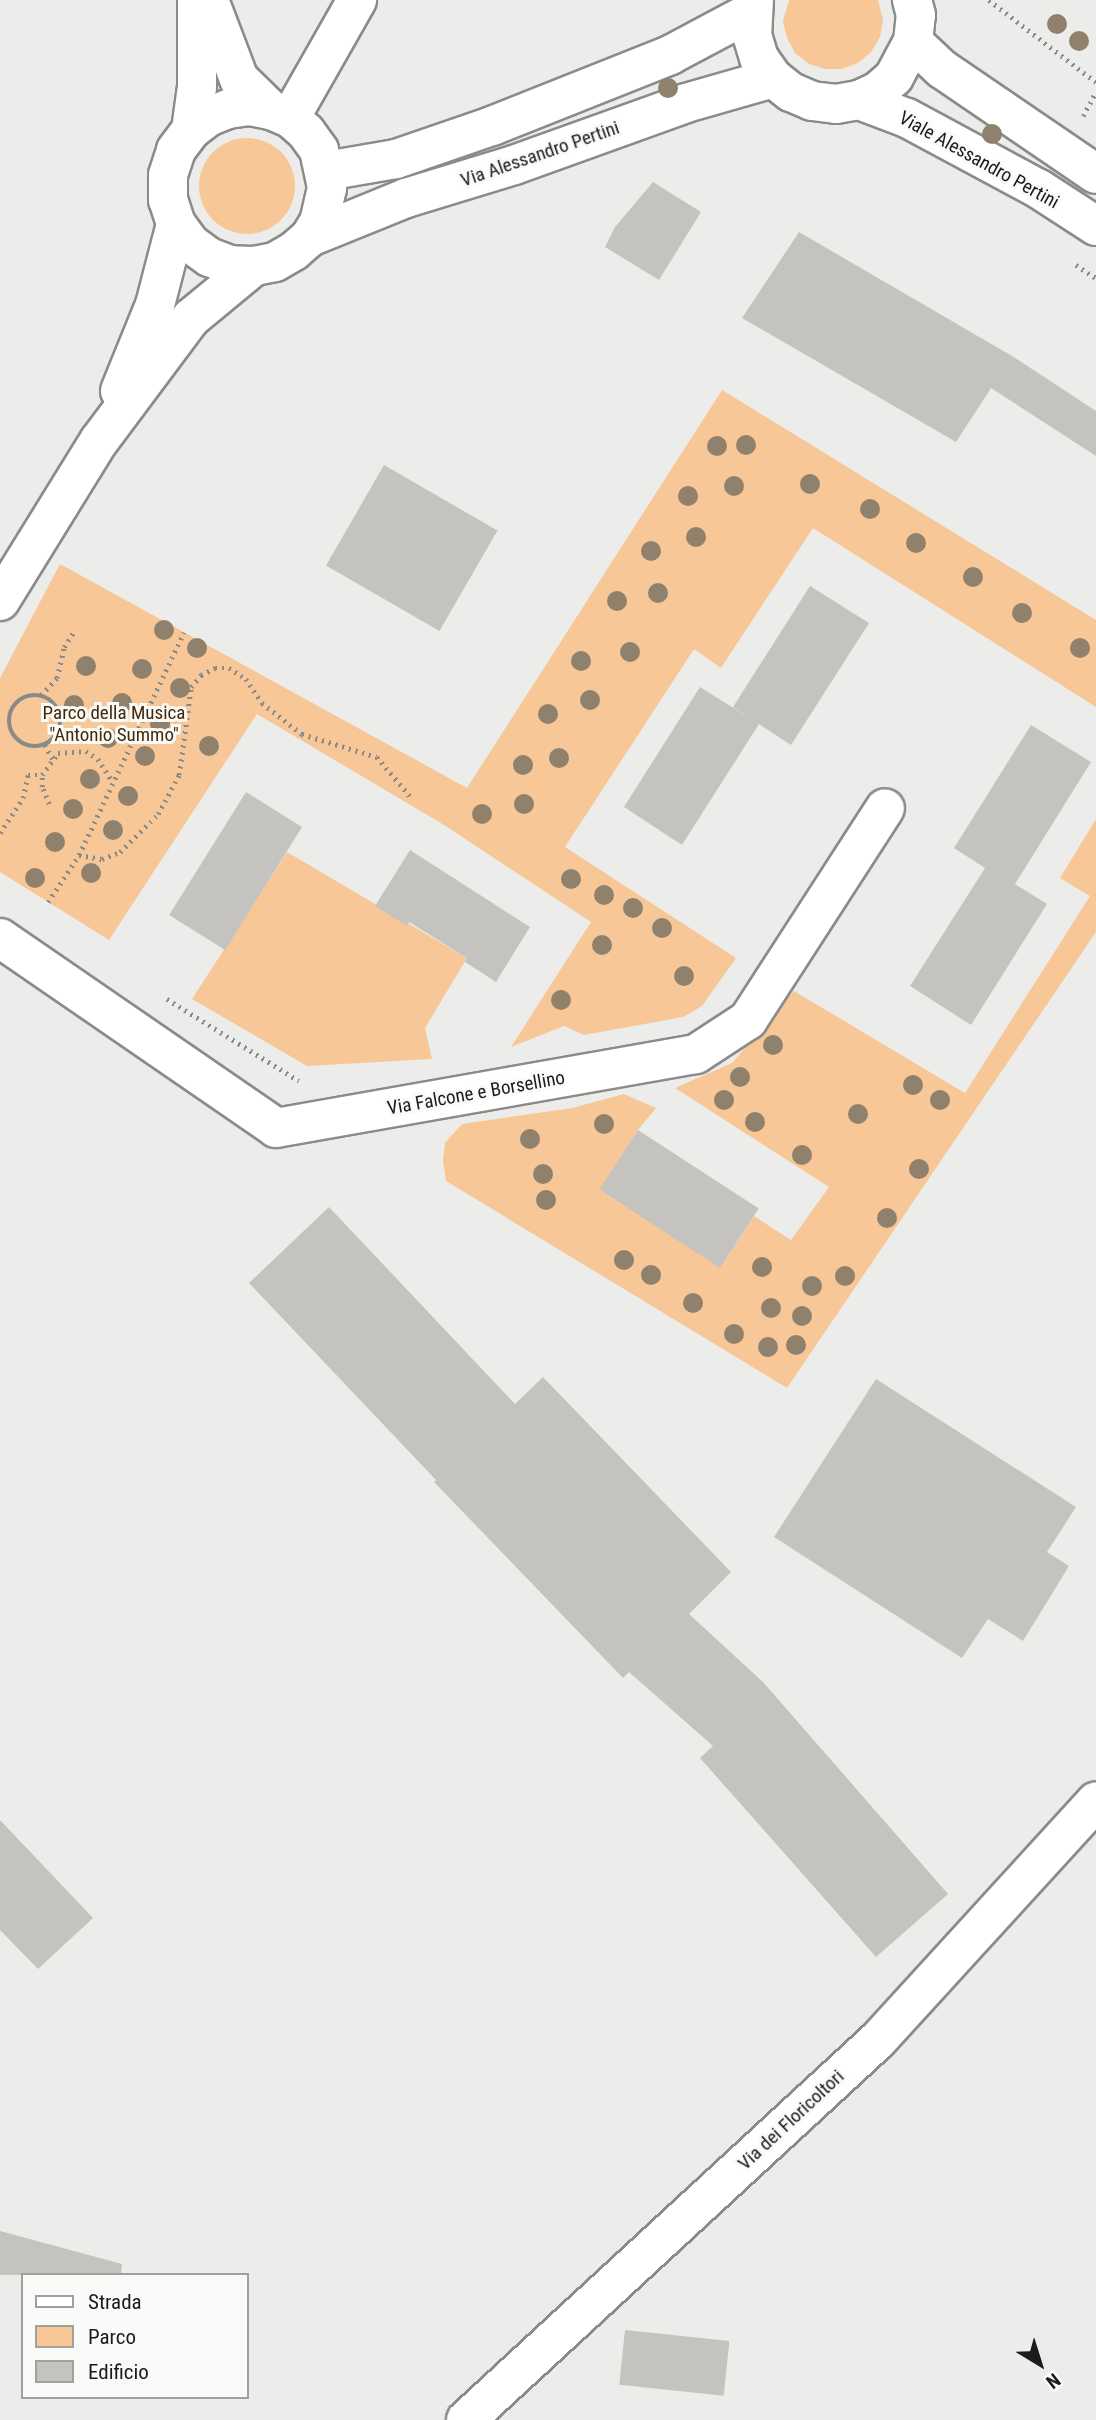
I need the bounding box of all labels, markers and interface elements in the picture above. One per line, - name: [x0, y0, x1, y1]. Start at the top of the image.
- street label: Viale Alessandro Pertini: [895, 106, 1063, 214]
- street label: Via Alessandro Pertini: [458, 116, 622, 192]
- park label: Parco della Musica "Antonio Summo": [43, 702, 185, 746]
- street label: Via Falcone e Borsellino: [385, 1066, 567, 1120]
- street label: Via dei Floricoltori: [733, 2065, 849, 2175]
- legend: [21, 2273, 248, 2399]
- text: Strada: [88, 2290, 142, 2314]
- text: Parco: [88, 2325, 136, 2349]
- north arrow: [1005, 2329, 1075, 2399]
- text: Edificio: [88, 2360, 149, 2384]
- text: N: [1042, 2368, 1065, 2394]

